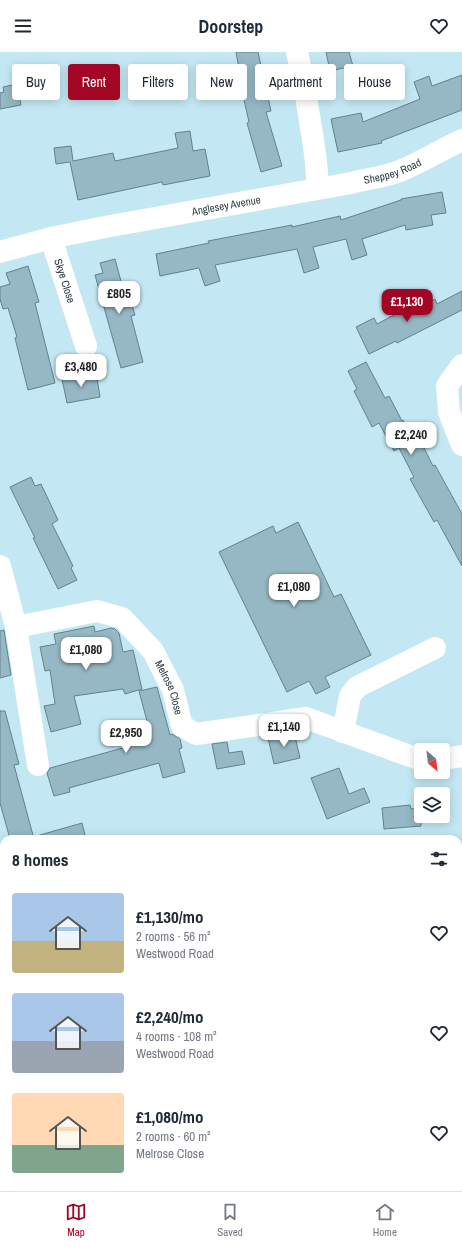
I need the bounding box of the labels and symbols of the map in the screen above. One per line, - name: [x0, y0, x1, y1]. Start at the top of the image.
- street label: Sheppey Road: [362, 155, 423, 187]
- street label: Anglesey Avenue: [190, 192, 262, 219]
- street label: Skye Close: [51, 257, 79, 305]
- pin: £805: [95, 281, 143, 315]
- pin: £1,130: [374, 289, 440, 323]
- pin: £3,480: [48, 354, 114, 388]
- pin: £2,240: [378, 422, 444, 456]
- pin: £1,080: [261, 574, 327, 608]
- pin: £1,080: [53, 637, 119, 671]
- street label: Melrose Close: [152, 658, 186, 716]
- pin: £1,140: [251, 714, 317, 748]
- pin: £2,950: [93, 720, 159, 754]
- north arrow: [414, 743, 450, 779]

